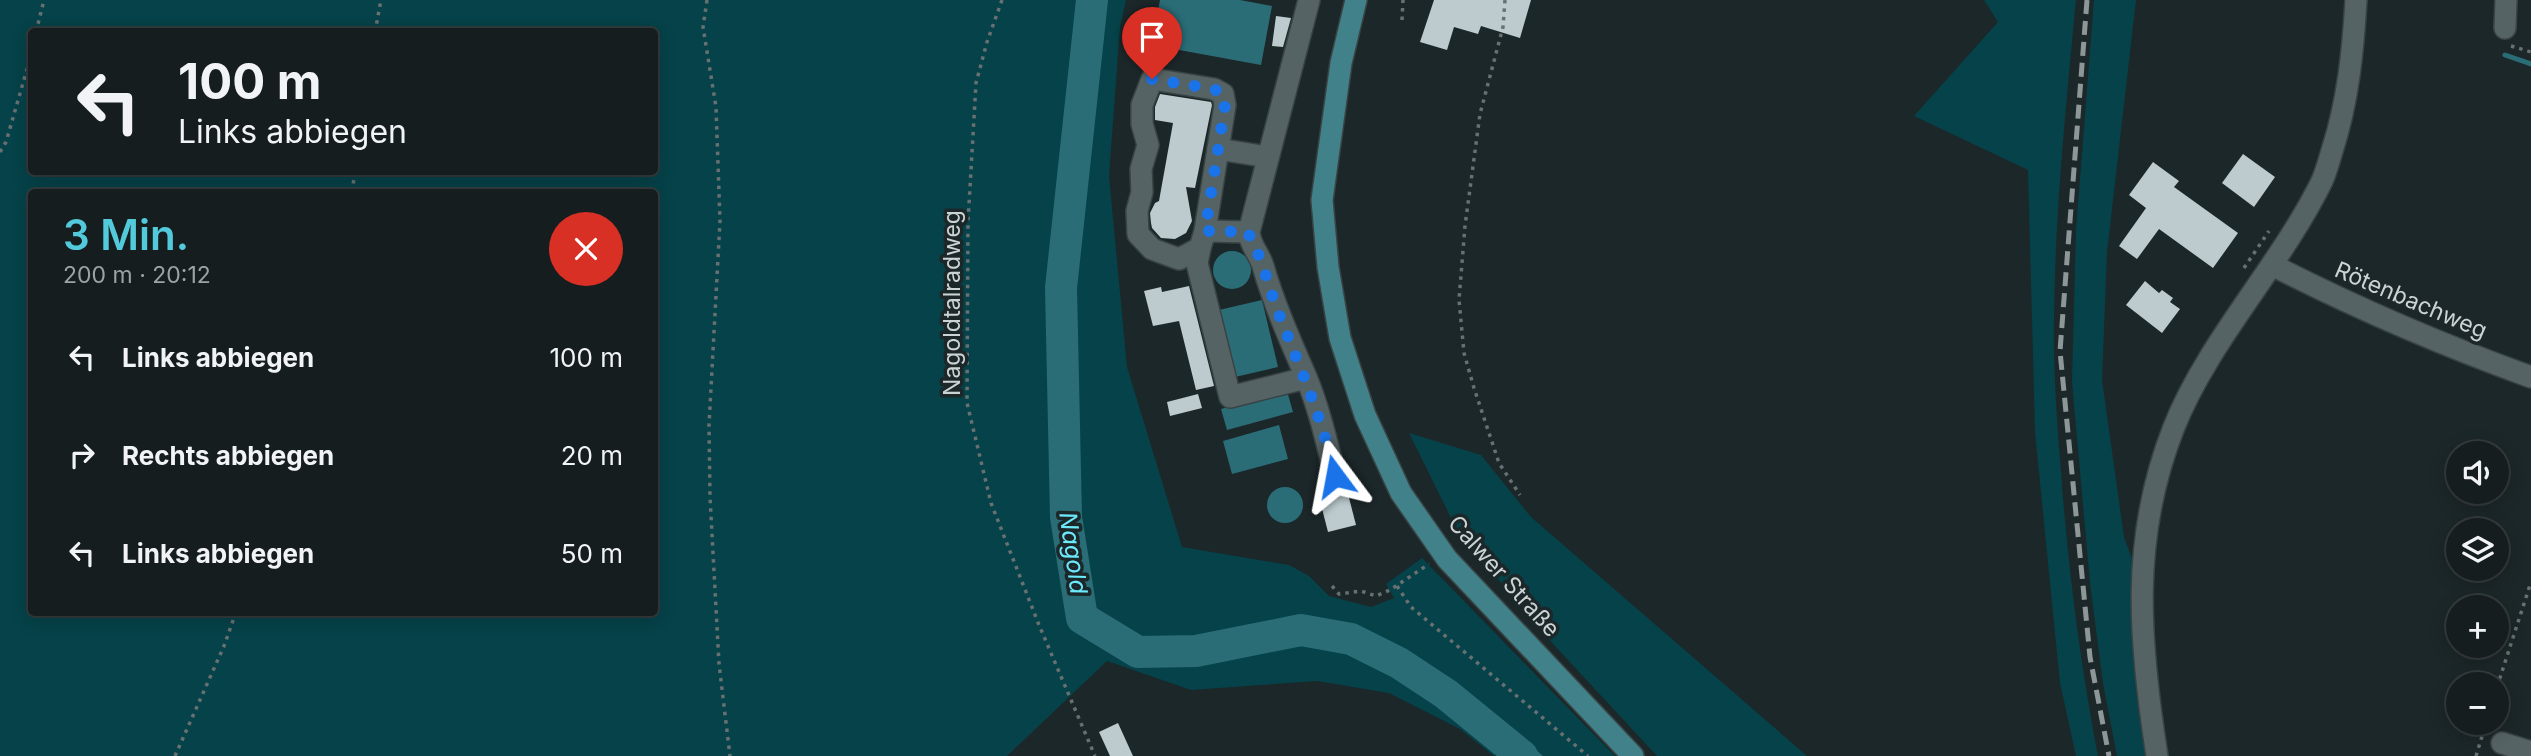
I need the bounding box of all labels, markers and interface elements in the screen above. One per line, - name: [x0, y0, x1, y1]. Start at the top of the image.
- pin: [1122, 7, 1182, 79]
- icon: arrive: [1133, 18, 1171, 56]
- text: 100 m: [178, 52, 322, 111]
- icon: left: [63, 56, 154, 147]
- text: Links abbiegen: [178, 112, 407, 151]
- text: 3 Min.: [63, 209, 189, 260]
- street label: Nagoldtalradweg: [938, 210, 966, 396]
- button: close: [549, 212, 623, 286]
- street label: Rötenbachweg: [2331, 255, 2491, 345]
- text: 200 m · 20:12: [63, 261, 211, 289]
- icon: left: [63, 338, 101, 376]
- text: Links abbiegen: [122, 342, 314, 373]
- text: 100 m: [550, 342, 623, 373]
- icon: right: [63, 436, 101, 474]
- position arrow: [1298, 439, 1372, 513]
- text: Rechts abbiegen: [122, 440, 334, 471]
- text: 20 m: [561, 440, 623, 471]
- map controls: [2446, 441, 2509, 735]
- button: sound: [2446, 441, 2509, 504]
- water label: Nagold: [1053, 510, 1094, 596]
- street label: Calwer Straße: [1442, 510, 1566, 642]
- button: layers: [2446, 518, 2509, 581]
- icon: left: [63, 534, 101, 572]
- text: Links abbiegen: [122, 538, 314, 569]
- text: 50 m: [561, 538, 623, 569]
- button: +: [2446, 595, 2509, 658]
- button: −: [2446, 672, 2509, 735]

